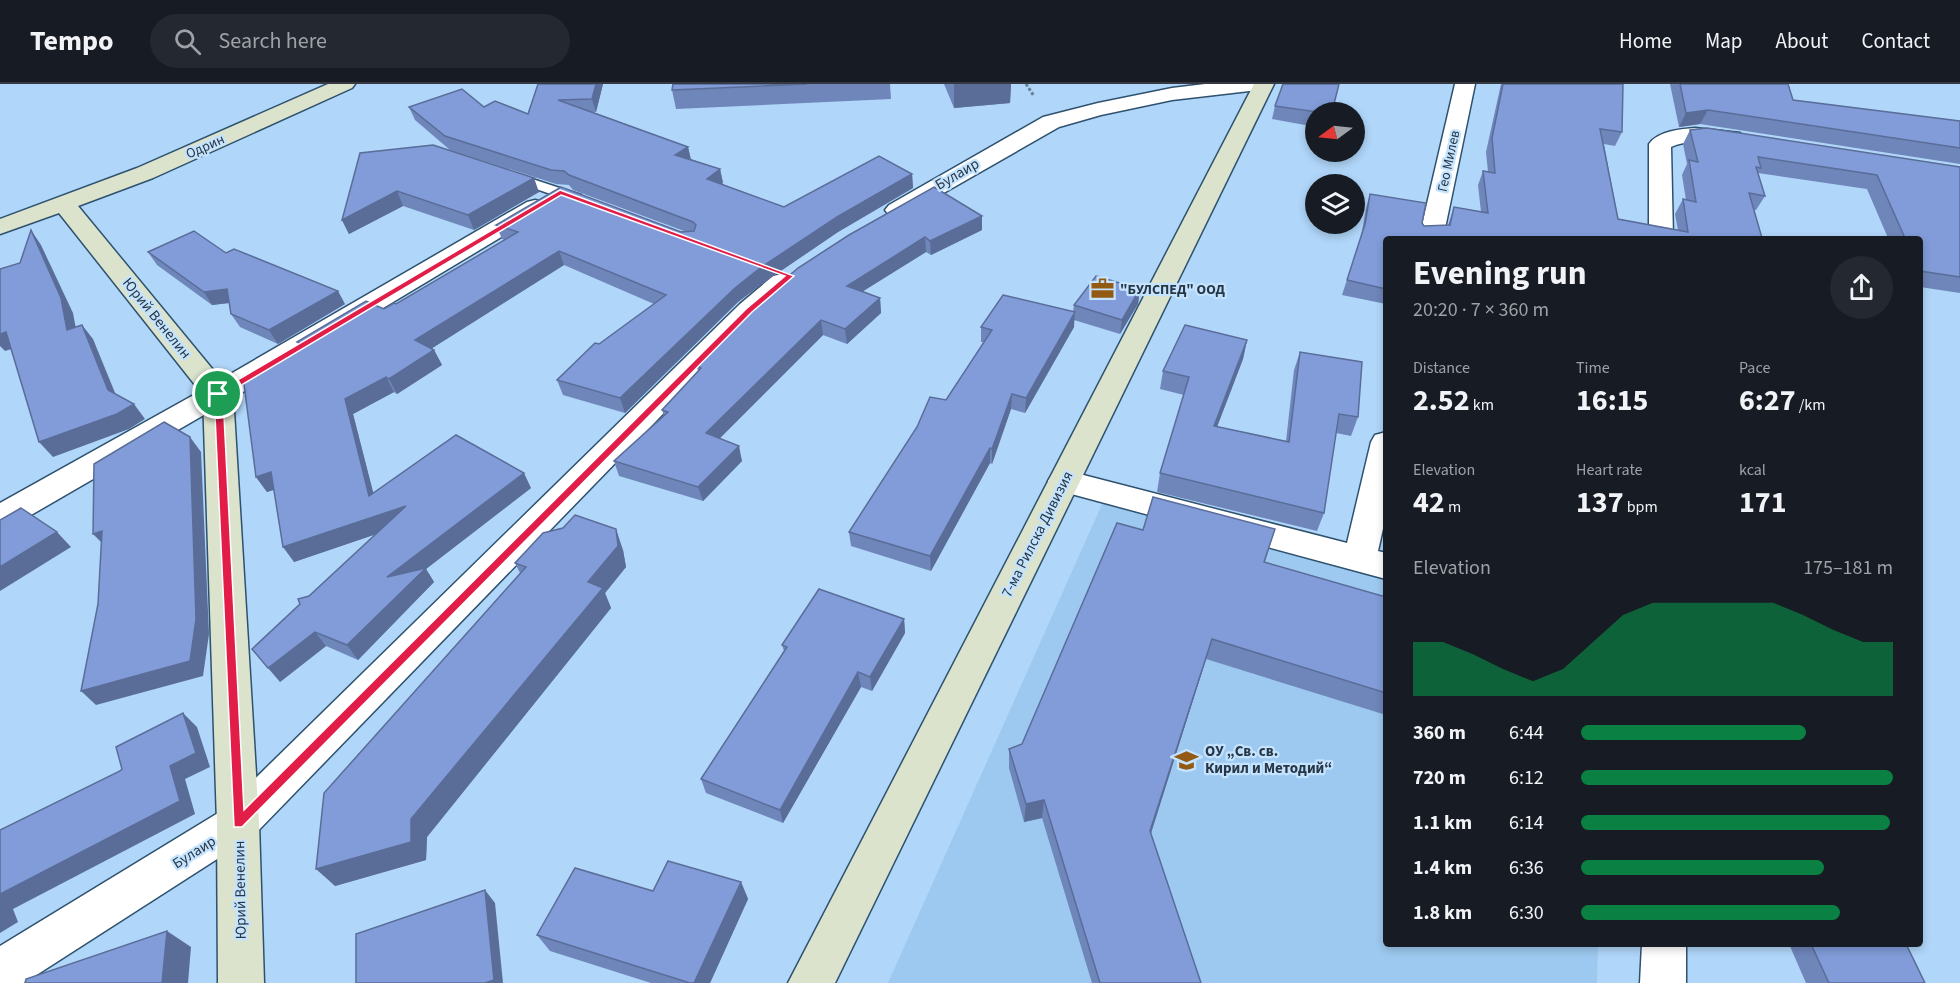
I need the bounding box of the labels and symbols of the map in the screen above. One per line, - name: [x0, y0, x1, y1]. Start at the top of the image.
- north arrow: [1305, 102, 1365, 162]
- street label: Гео Милев: [1433, 129, 1465, 194]
- street label: Одрин: [183, 130, 228, 164]
- street label: Булаир: [931, 153, 983, 195]
- street label: Юрий Венелин: [117, 273, 196, 363]
- office icon: "БУЛСПЕД" ООД: [1089, 276, 1115, 302]
- place label: "БУЛСПЕД" ООД: [1120, 280, 1226, 300]
- pin: [192, 368, 243, 419]
- street label: 7-ма Рилска Дивизия: [997, 468, 1078, 601]
- place label: ОУ „Св. св. Кирил и Методий“: [1205, 741, 1332, 779]
- school or university icon: ОУ „Св. св. Кирил и Методий“: [1174, 747, 1200, 773]
- street label: Булаир: [168, 831, 220, 874]
- street label: Юрий Венелин: [229, 840, 252, 940]

